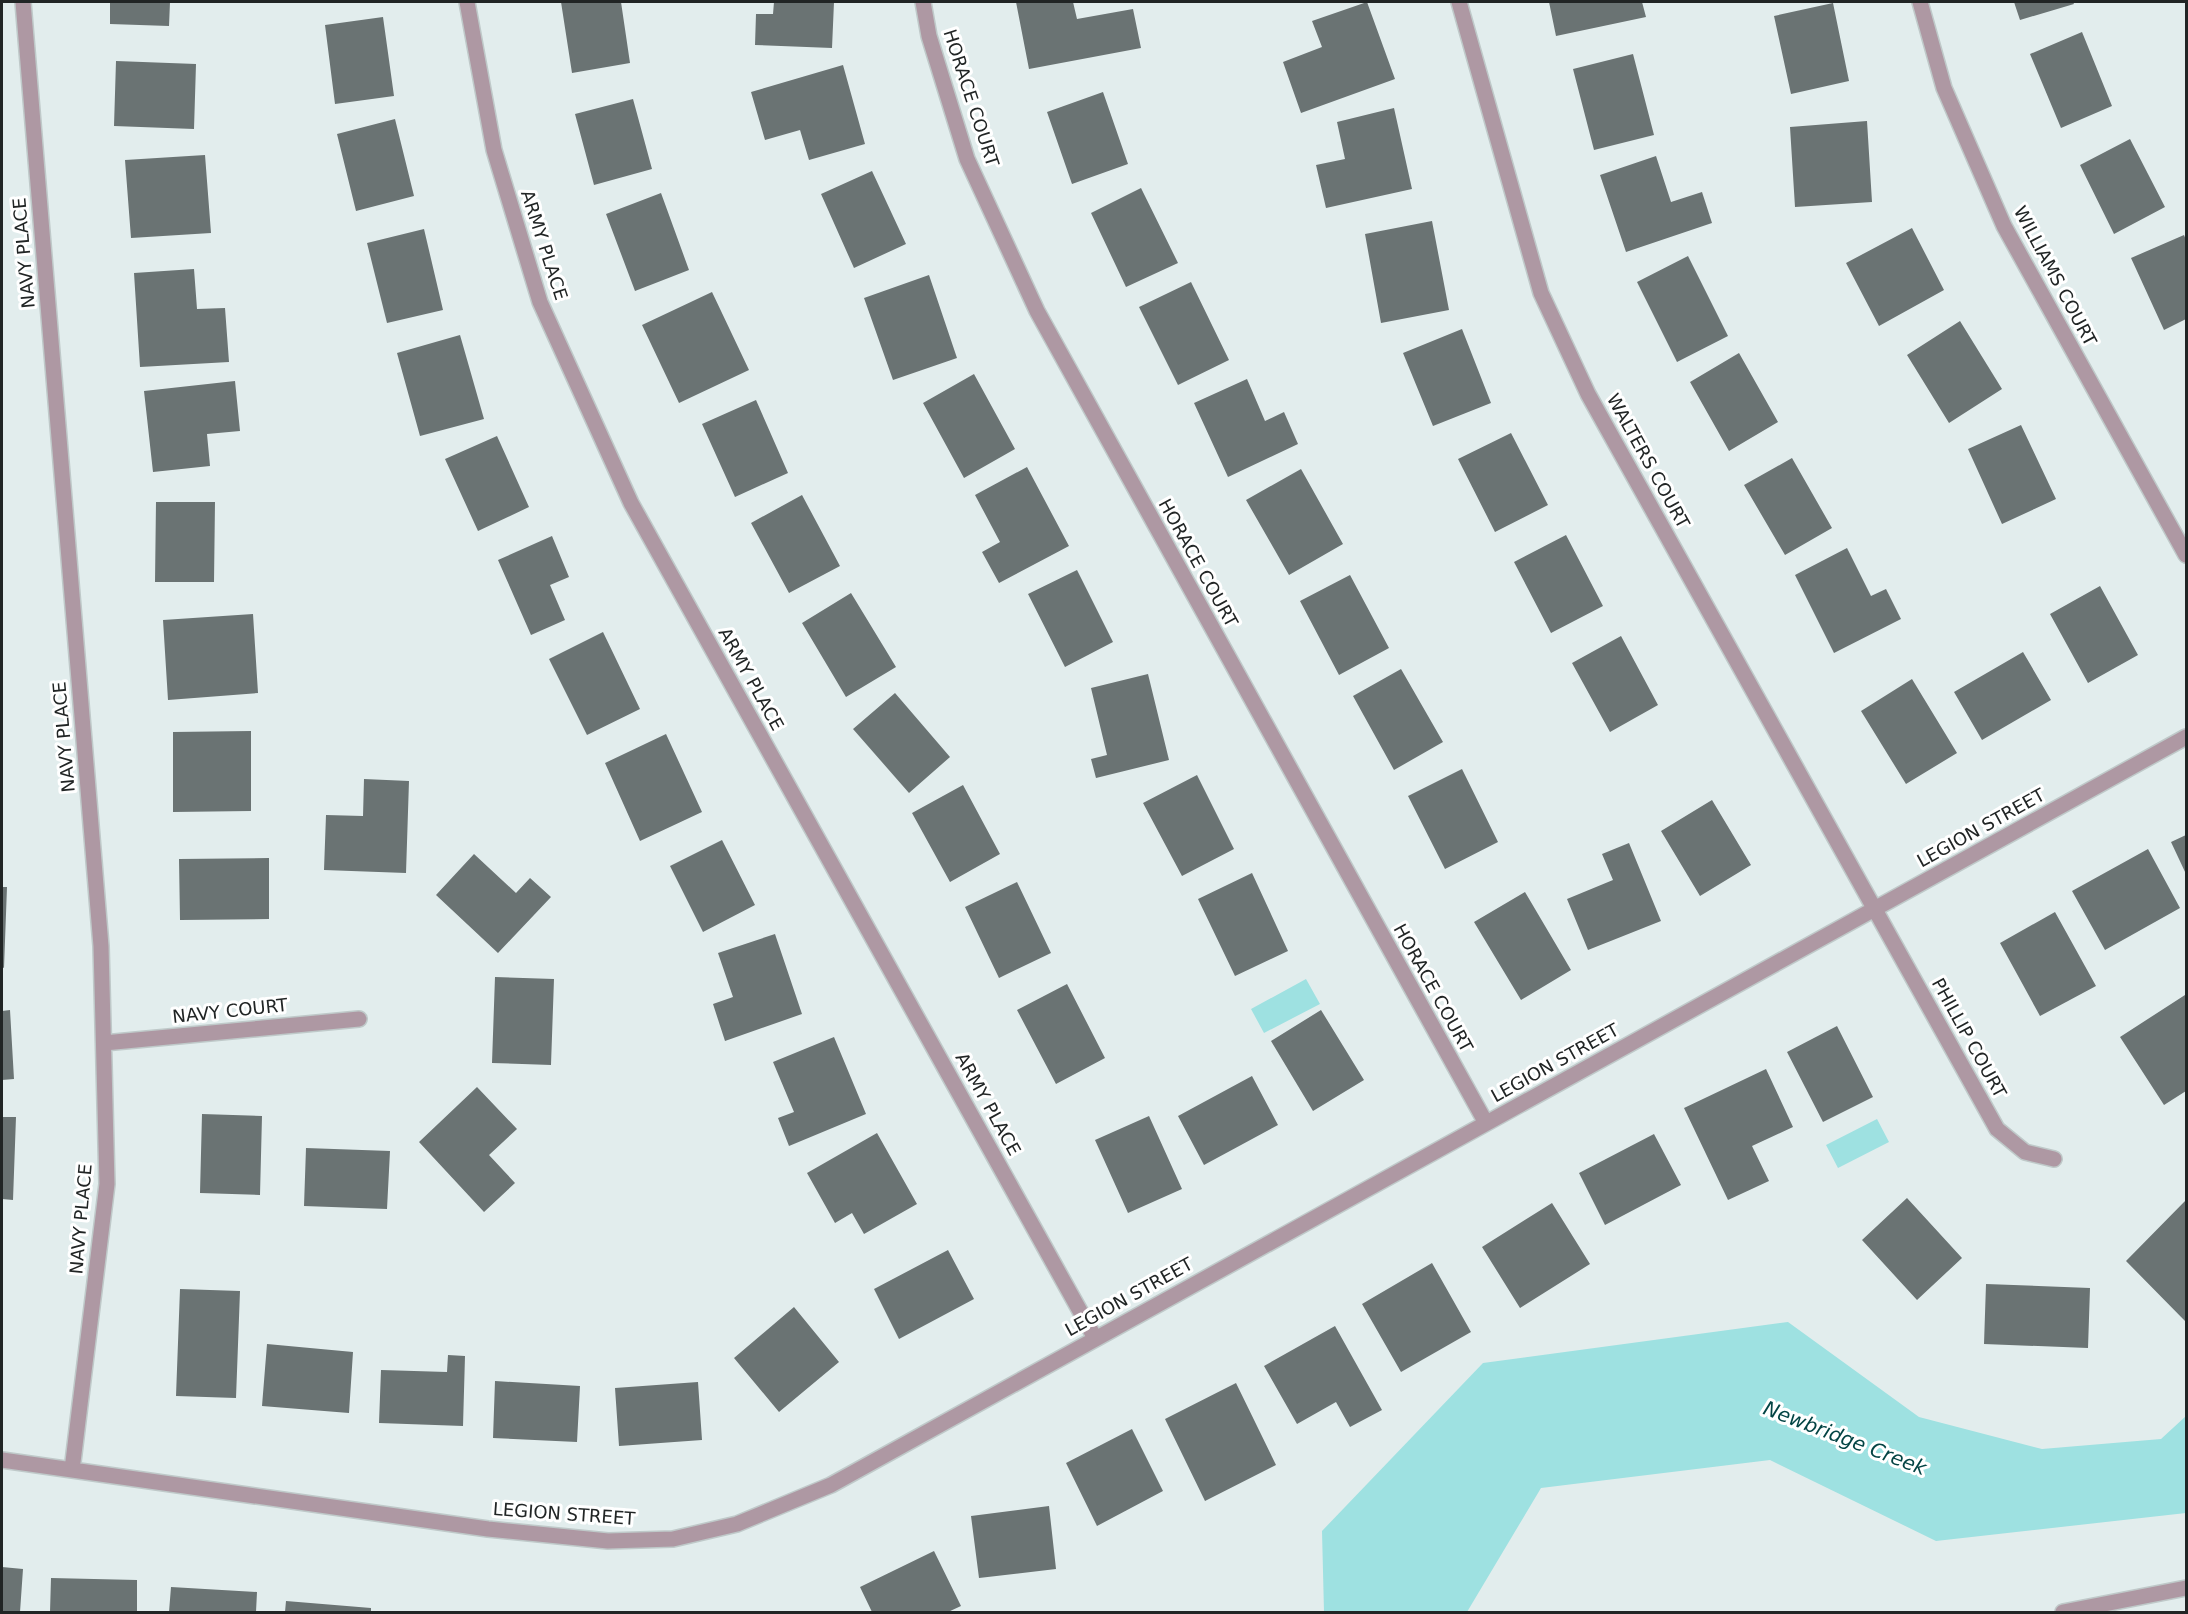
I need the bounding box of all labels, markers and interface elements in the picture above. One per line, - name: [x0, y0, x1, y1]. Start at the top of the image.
- street label: HORACE COURT: [939, 26, 1004, 170]
- street label: ARMY PLACE: [517, 187, 572, 302]
- street label: NAVY PLACE: [8, 197, 39, 309]
- street label: WILLIAMS COURT: [2010, 202, 2102, 350]
- street label: WALTERS COURT: [1603, 390, 1695, 533]
- street label: HORACE COURT: [1155, 495, 1243, 631]
- street label: ARMY PLACE: [715, 624, 788, 734]
- street label: NAVY PLACE: [48, 681, 79, 793]
- street label: LEGION STREET: [1913, 783, 2049, 871]
- street label: HORACE COURT: [1390, 920, 1478, 1056]
- street label: PHILLIP COURT: [1928, 974, 2012, 1102]
- street label: NAVY COURT: [171, 994, 290, 1027]
- street label: LEGION STREET: [1487, 1018, 1623, 1106]
- street label: ARMY PLACE: [952, 1049, 1025, 1159]
- street label: NAVY PLACE: [65, 1163, 96, 1275]
- street label: LEGION STREET: [1061, 1252, 1197, 1340]
- water label: Newbridge Creek: [1760, 1396, 1931, 1481]
- street label: LEGION STREET: [492, 1498, 637, 1529]

